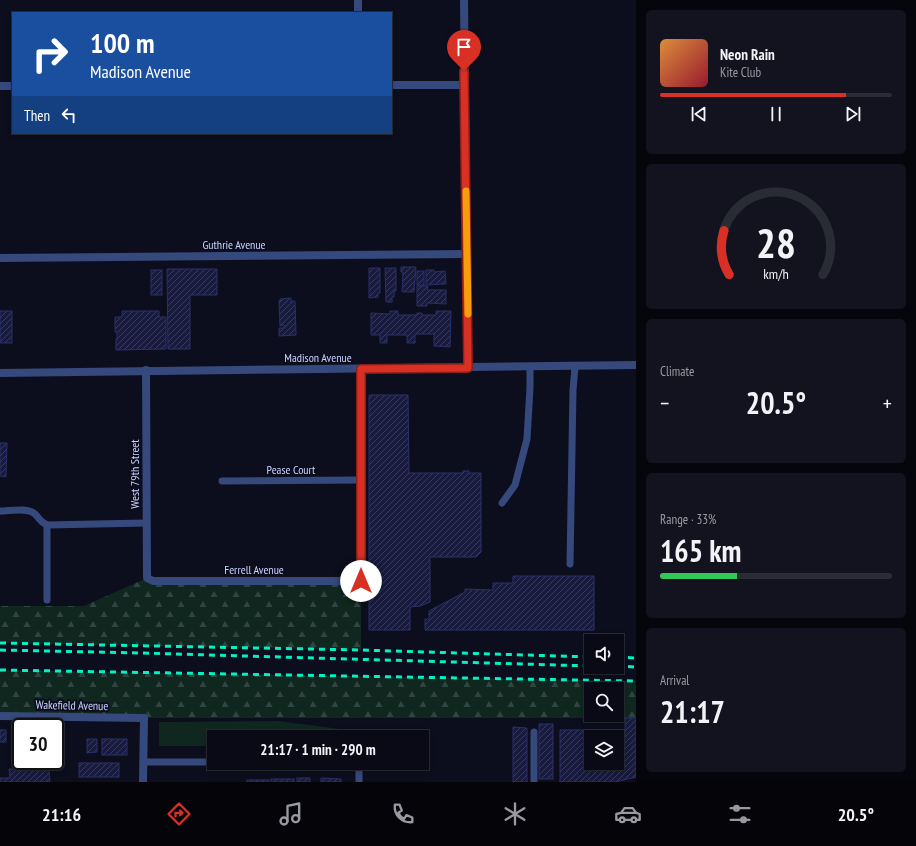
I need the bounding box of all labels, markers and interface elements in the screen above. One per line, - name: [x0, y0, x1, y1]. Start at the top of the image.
- text: 100 m: [90, 24, 154, 61]
- icon: right: [24, 28, 76, 80]
- pin: [447, 30, 481, 71]
- icon: arrive: [453, 36, 475, 58]
- text: Neon Rain: [720, 45, 775, 64]
- text: Madison Avenue: [90, 60, 191, 83]
- text: Kite Club: [720, 64, 761, 81]
- icon: previous: [688, 103, 710, 125]
- icon: pause: [765, 103, 787, 125]
- icon: next: [842, 103, 864, 125]
- icon: left: [58, 104, 80, 126]
- text: Then: [24, 106, 50, 125]
- text: 28: [756, 215, 796, 268]
- street label: Guthrie Avenue: [202, 237, 266, 252]
- text: km/h: [763, 263, 789, 282]
- street label: Madison Avenue: [284, 350, 352, 365]
- text: Climate: [660, 363, 694, 380]
- text: 20.5°: [746, 383, 806, 422]
- text: −: [660, 389, 669, 417]
- text: +: [883, 389, 892, 417]
- street label: West 79th Street: [127, 439, 142, 509]
- street label: Pease Court: [267, 462, 316, 477]
- text: Range · 33%: [660, 511, 716, 528]
- text: 165 km: [660, 531, 741, 570]
- position arrow: [340, 560, 382, 602]
- street label: Ferrell Avenue: [224, 562, 284, 577]
- map controls: [584, 634, 624, 770]
- button: sound: [584, 634, 624, 674]
- text: Arrival: [660, 672, 689, 689]
- button: search: [584, 682, 624, 722]
- text: 21:17: [660, 692, 725, 731]
- street label: Wakefield Avenue: [36, 697, 109, 713]
- speed limit sign: 30: [12, 718, 64, 770]
- button: layers: [584, 730, 624, 770]
- text: 21:17 · 1 min · 290 m: [260, 740, 376, 759]
- icon: directions: [165, 800, 193, 828]
- icon: music: [277, 800, 305, 828]
- icon: phone: [389, 800, 417, 828]
- icon: climate: [501, 800, 529, 828]
- icon: car: [614, 800, 642, 828]
- icon: filters: [726, 800, 754, 828]
- text: 21:16: [42, 803, 81, 826]
- text: 20.5°: [838, 803, 874, 826]

